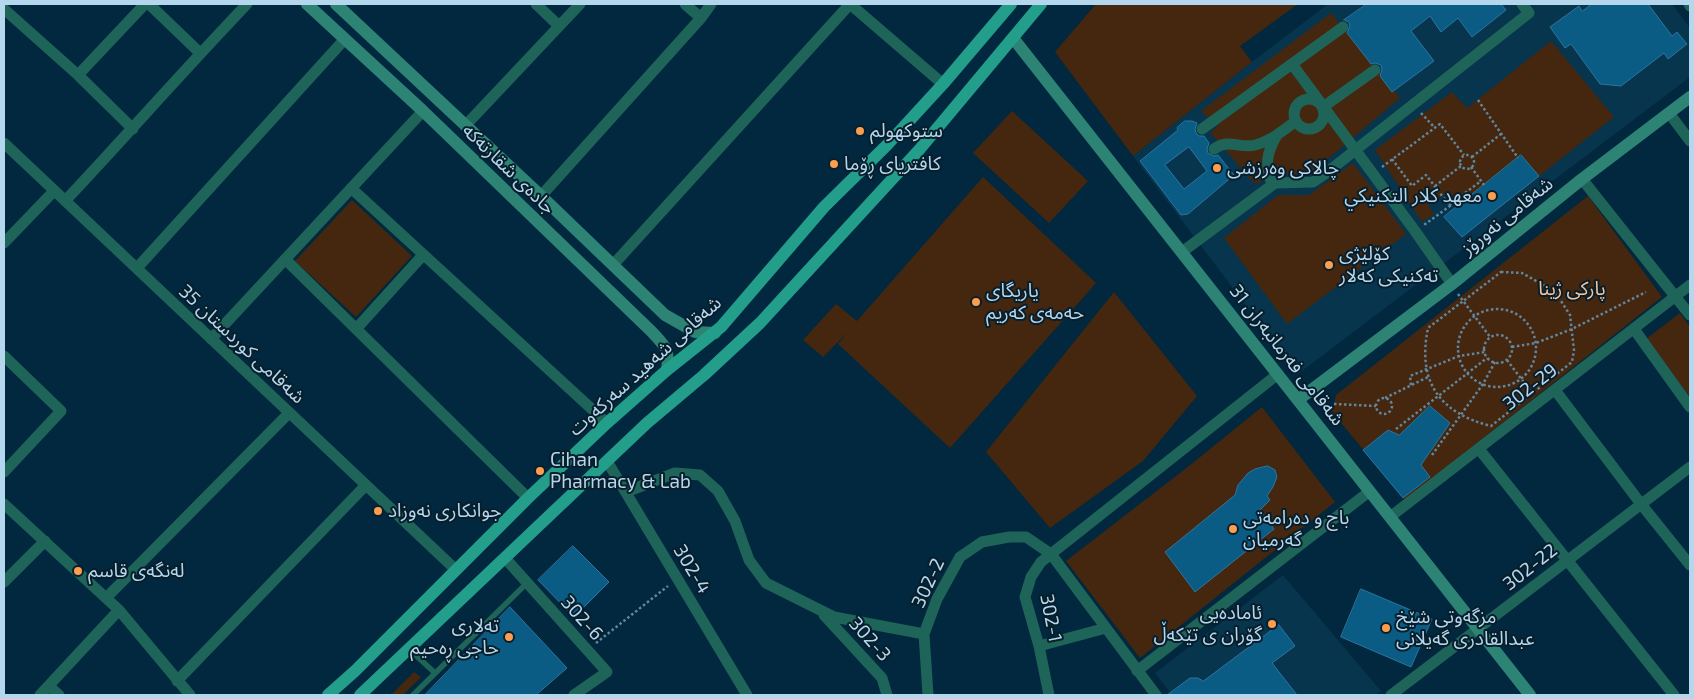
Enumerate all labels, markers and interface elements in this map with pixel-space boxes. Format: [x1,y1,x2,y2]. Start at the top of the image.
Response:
street label: جادەی شقارتەکە [458,119,560,219]
place label: ستوكهولم [870,120,943,142]
marker: ستوكهولم [854,125,866,137]
place label: کافتریای ڕۆما [844,153,941,175]
place label: چالاکی وەرزشی [1227,157,1339,179]
marker: کافتریای ڕۆما [828,158,840,170]
marker: چالاکی وەرزشی [1211,162,1223,174]
street label: شەقامی نەورۆز [1456,172,1558,260]
place label: معهد كلار التكنيكي [1344,185,1482,207]
marker: معهد كلار التكنيكي [1486,190,1498,202]
place label: کۆلێژی تەکنیکی کەلار [1339,243,1438,287]
marker: کۆلێژی تەکنیکی کەلار [1323,259,1335,271]
park label: پارکی ژینا [1538,278,1606,300]
street label: شەقامی کوردستان 35 [174,280,310,408]
place label: یاریگای ‌حەمەی کەریم [986,280,1084,324]
street label: شەقامی فەرمانبەران 31 [1225,280,1349,430]
street label: شەقامی شەهید سەرکەوت [564,291,726,441]
marker: یاریگای ‌حەمەی کەریم [970,296,982,308]
street label: 302-29 [1498,359,1562,415]
place label: Cihan Pharmacy & Lab [550,449,691,493]
marker: Cihan Pharmacy & Lab [534,465,546,477]
place label: جوانکاری نەوزاد [388,500,502,522]
marker: جوانکاری نەوزاد [372,505,384,517]
place label: باج و دەرامەتی گەرمیان [1243,507,1349,551]
marker: باج و دەرامەتی گەرمیان [1227,523,1239,535]
street label: 302-22 [1498,539,1562,595]
street label: 302-4 [669,540,715,598]
street label: 302-2 [907,555,949,611]
place label: لەنگەی قاسم [88,560,184,582]
marker: لەنگەی قاسم [72,565,84,577]
street label: 302-6 [556,591,608,645]
street label: 302-1 [1035,592,1067,644]
place label: ئامادەیی گۆران ی تێکەڵ [1153,602,1262,646]
place label: مزگەوتی شێخ عبدالقادری گەیلانی [1396,606,1535,650]
street label: 302-3 [844,612,896,666]
place label: تەلاری حاجی ڕەحیم [410,615,499,659]
marker: ئامادەیی گۆران ی تێکەڵ [1266,618,1278,630]
marker: مزگەوتی شێخ عبدالقادری گەیلانی [1380,622,1392,634]
marker: تەلاری حاجی ڕەحیم [503,631,515,643]

